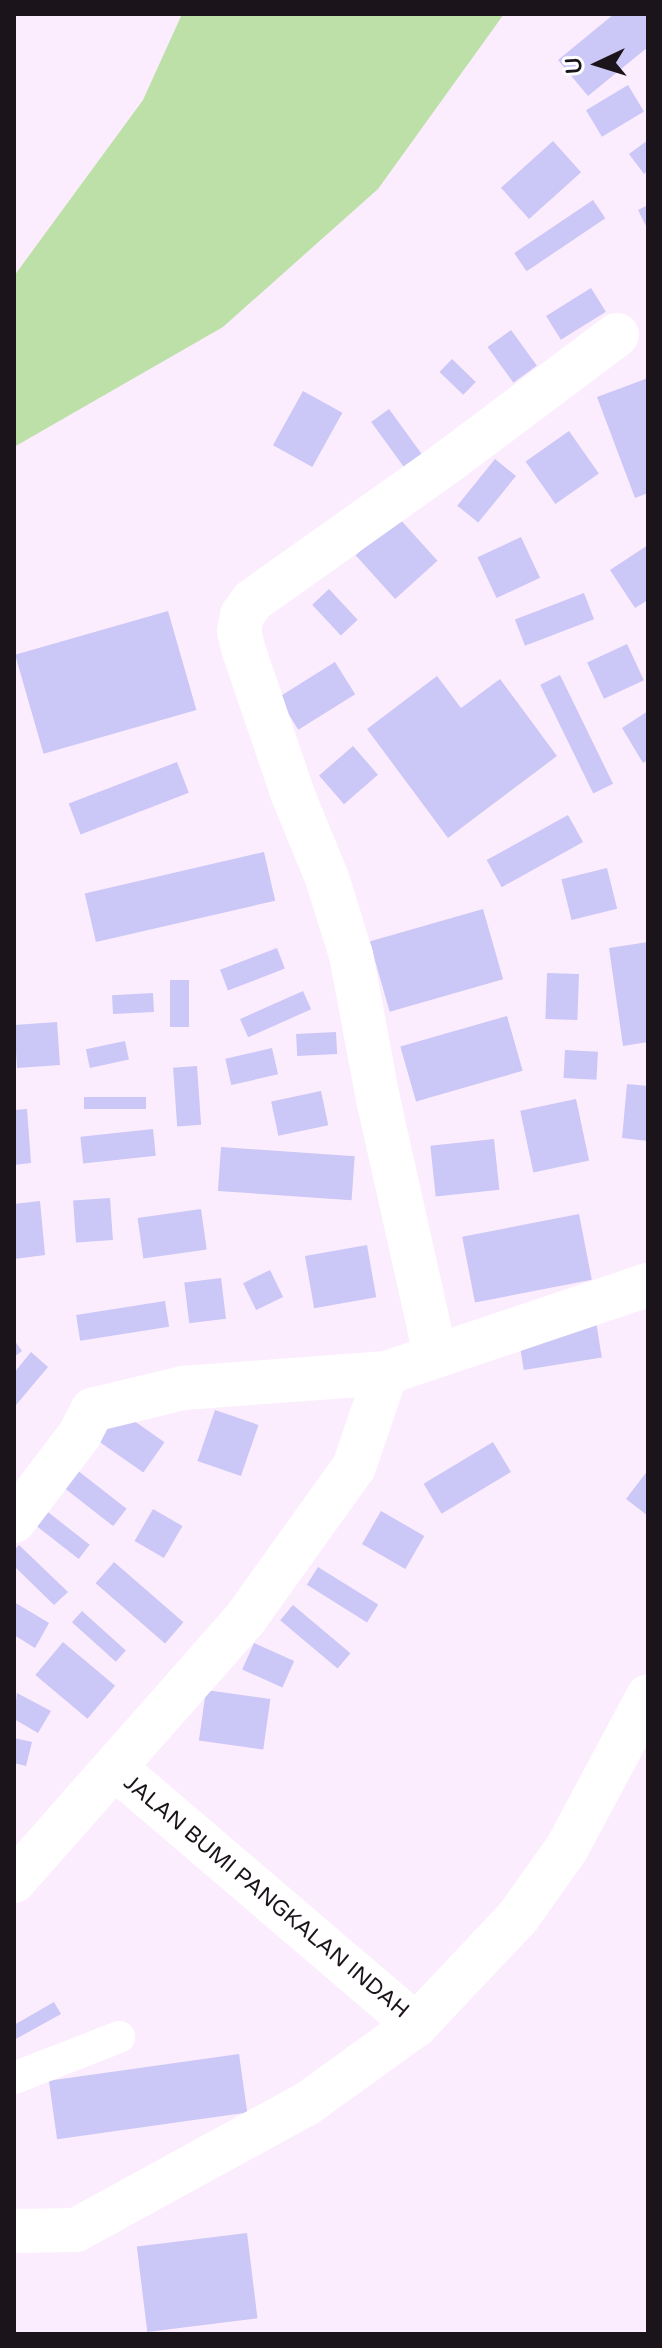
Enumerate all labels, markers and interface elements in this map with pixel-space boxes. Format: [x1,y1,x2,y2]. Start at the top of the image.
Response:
north arrow [558,24,638,104]
text: U [561,56,588,75]
street label: JALAN BUMI PANGKALAN INDAH [118,1770,414,2024]

